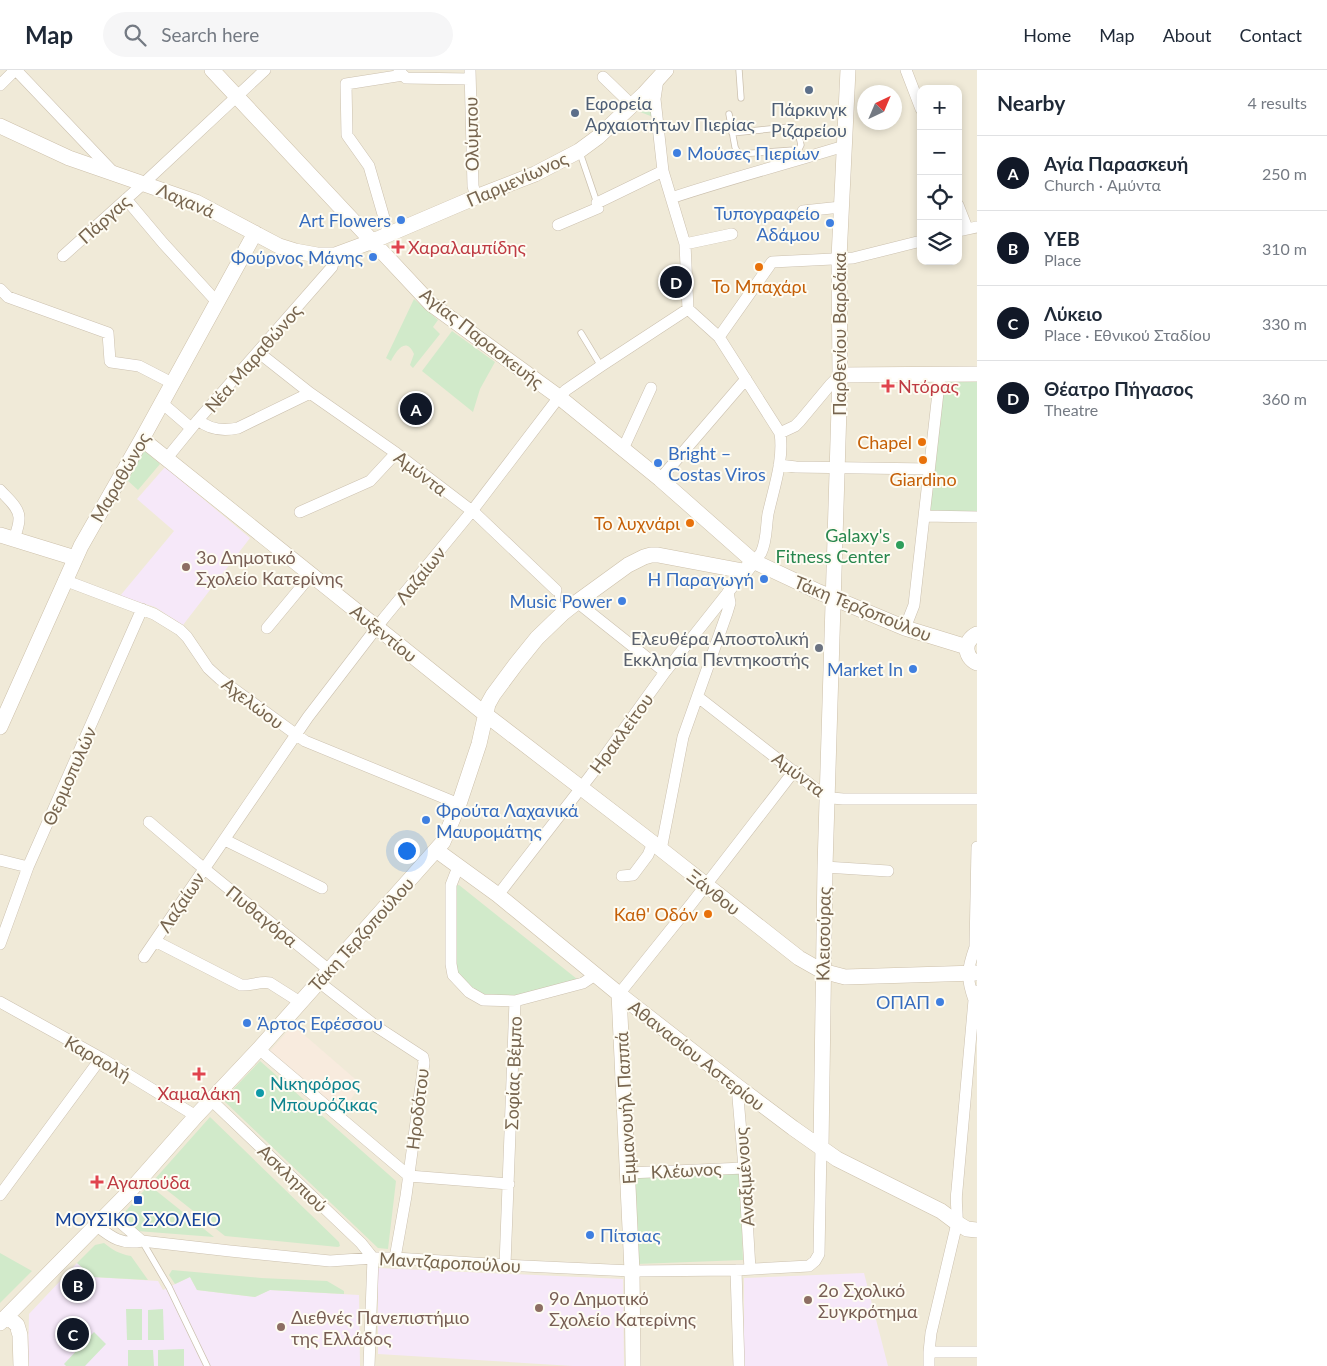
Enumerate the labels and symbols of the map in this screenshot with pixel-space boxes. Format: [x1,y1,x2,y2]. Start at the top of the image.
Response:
marker: Πάρκινγκ Ριζαρείου [803,84,815,96]
north arrow [857,85,902,130]
place label: Εφορεία Αρχαιοτήτων Πιερίας [585,92,756,135]
street label: Ολύμπου [459,96,483,172]
place label: Πάρκινγκ Ριζαρείου [771,98,848,141]
marker: Εφορεία Αρχαιοτήτων Πιερίας [569,107,581,119]
place label: Μούσες Πιερίων [687,142,820,164]
street label: Παρμενίωνος [463,147,572,211]
marker: Μούσες Πιερίων [671,147,683,159]
street label: Λαχανά [154,178,219,222]
street label: Πάργας [73,190,135,248]
place label: Τυπογραφείο Αδάμου [714,202,820,245]
place label: Art Flowers [299,209,391,231]
marker: Art Flowers [395,214,407,226]
marker: Τυπογραφείο Αδάμου [824,217,836,229]
place label: Χαραλαμπίδης [408,236,527,258]
marker: Χαραλαμπίδης [392,241,404,253]
place label: Φούρνος Μάνης [231,246,364,268]
marker: Φούρνος Μάνης [367,251,379,263]
street label: Παρθενίου Βαρδάκα [828,252,850,416]
marker: Το Μπαχάρι [753,261,765,273]
pin: D [660,263,692,301]
place label: Το Μπαχάρι [711,275,807,297]
street label: Αγίας Παρασκευής [416,283,549,394]
street label: Νέα Μαραθώνος [200,299,307,417]
place label: Ντόρας [898,375,960,397]
marker: Ντόρας [882,380,894,392]
pin: A [400,390,432,428]
street label: Μαραθώνος [86,428,155,526]
place label: Chapel [857,431,912,453]
marker: Chapel [916,436,928,448]
place label: Bright – Costas Viros [668,442,766,485]
street label: Αμύντα [390,446,452,500]
marker: Giardino [917,454,929,466]
marker: Bright – Costas Viros [652,457,664,469]
place label: Giardino [889,468,957,490]
place label: Το λυχνάρι [594,512,680,534]
marker: Το λυχνάρι [684,517,696,529]
place label: Galaxy's Fitness Center [776,524,890,567]
marker: Galaxy's Fitness Center [894,539,906,551]
street label: Λαζαίων [390,542,450,608]
place label: 3ο Δημοτικό Σχολείο Κατερίνης [196,546,344,589]
marker: 3ο Δημοτικό Σχολείο Κατερίνης [180,561,192,573]
place label: Η Παραγωγή [647,568,754,590]
street label: Τάκη Τερζοπούλου [791,570,935,646]
marker: Η Παραγωγή [758,573,770,585]
place label: Music Power [510,590,612,612]
marker: Music Power [616,595,628,607]
street label: Αυξεντίου [346,599,422,667]
place label: Ελευθέρα Αποστολική Εκκλησία Πεντηκοστής [623,627,810,670]
marker: Ελευθέρα Αποστολική Εκκλησία Πεντηκοστής [813,642,825,654]
place label: Market In [827,658,903,680]
marker: Market In [907,663,919,675]
street label: Αχελώου [218,673,288,733]
street label: Ηρακλείτου [585,689,657,777]
street label: Θερμοπυλών [37,723,101,829]
street label: Αμύντα [768,747,830,801]
place label: Φρούτα Λαχανικά Μαυρομάτης [436,799,579,842]
marker: Φρούτα Λαχανικά Μαυρομάτης [420,814,432,826]
your location [394,838,420,864]
street label: Ξάνθου [683,864,745,920]
street label: Λαζαίων [153,868,209,936]
street label: Τάκη Τερζοπούλου [304,872,418,996]
street label: Πυθαγόρα [222,881,302,952]
street label: Κλεισούρας [811,886,835,981]
place label: Καθ' Οδόν [614,903,698,925]
marker: Καθ' Οδόν [702,908,714,920]
place label: ΟΠΑΠ [876,991,930,1013]
street label: Αθανασίου Αστερίου [625,995,769,1115]
marker: ΟΠΑΠ [934,996,946,1008]
place label: Άρτος Εφέσσου [257,1012,383,1034]
street label: Σοφίας Βέμπο [500,1016,526,1130]
marker: Άρτος Εφέσσου [241,1017,253,1029]
street label: Καραολή [61,1030,135,1086]
street label: Εμμανουήλ Παππά [610,1031,640,1185]
street label: Ηροδότου [401,1067,433,1151]
marker: Χαμαλάκη [193,1068,205,1080]
place label: Νικηφόρος Μπουρόζικας [270,1072,378,1115]
place label: Χαμαλάκη [158,1082,240,1104]
marker: Νικηφόρος Μπουρόζικας [254,1087,266,1099]
street label: Αναξιμένους [730,1126,758,1227]
street label: Ασκληπιού [254,1140,332,1216]
street label: Κλέωνος [650,1157,723,1183]
place label: Αγαπούδα [107,1171,190,1193]
marker: Αγαπούδα [91,1176,103,1188]
marker: ΜΟΥΣΙΚΟ ΣΧΟΛΕΙΟ [132,1194,144,1206]
place label: ΜΟΥΣΙΚΟ ΣΧΟΛΕΙΟ [55,1208,221,1230]
place label: Πίτσιας [600,1224,661,1246]
marker: Πίτσιας [584,1229,596,1241]
street label: Μαντζαροπούλου [379,1247,521,1277]
pin: B [62,1266,94,1304]
place label: 2ο Σχολικό Συγκρότημα [818,1279,918,1322]
place label: 9ο Δημοτικό Σχολείο Κατερίνης [549,1287,697,1330]
marker: 2ο Σχολικό Συγκρότημα [802,1294,814,1306]
marker: 9ο Δημοτικό Σχολείο Κατερίνης [533,1302,545,1314]
place label: Διεθνές Πανεπιστήμιο της Ελλάδος [291,1306,469,1349]
pin: C [57,1315,89,1353]
marker: Διεθνές Πανεπιστήμιο της Ελλάδος [275,1321,287,1333]

